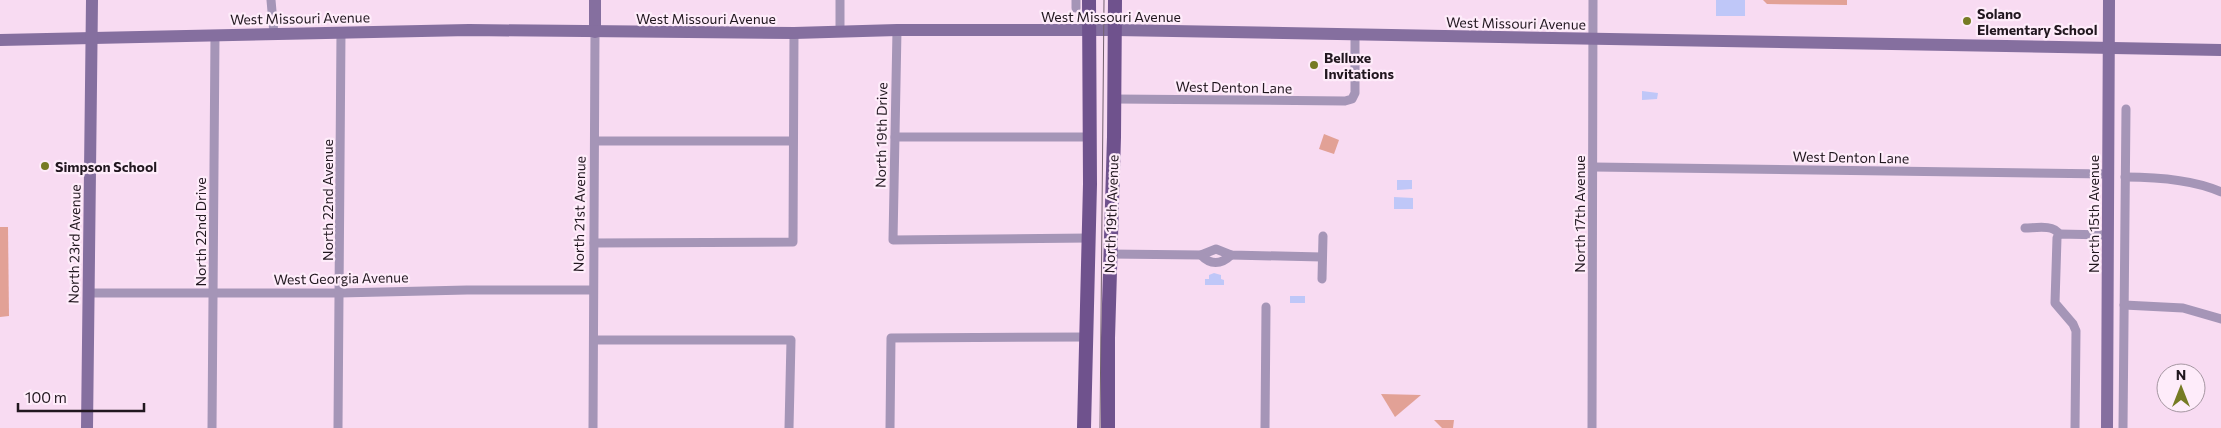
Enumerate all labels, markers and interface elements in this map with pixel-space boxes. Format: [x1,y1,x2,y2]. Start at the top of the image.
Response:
place label: Solano Elementary School [1977,5,2097,38]
street label: West Missouri Avenue [230,8,370,28]
street label: West Missouri Avenue [1041,8,1181,25]
street label: West Missouri Avenue [636,10,776,27]
street label: West Missouri Avenue [1446,13,1586,33]
marker: Solano Elementary School [1961,15,1973,27]
place label: Belluxe Invitations [1324,49,1394,82]
marker: Belluxe Invitations [1308,59,1320,71]
street label: West Denton Lane [1176,77,1292,97]
street label: North 19th Drive [872,82,890,188]
street label: North 22nd Avenue [319,139,336,261]
street label: West Denton Lane [1793,147,1909,167]
street label: North 19th Avenue [1100,154,1122,274]
street label: North 17th Avenue [1571,155,1588,273]
street label: North 15th Avenue [2085,155,2102,273]
street label: North 21st Avenue [569,156,589,272]
place label: Simpson School [55,158,157,175]
marker: Simpson School [39,160,51,172]
street label: North 22nd Drive [192,177,209,287]
street label: North 23rd Avenue [64,184,84,304]
street label: West Georgia Avenue [273,268,409,288]
north arrow [2156,363,2206,413]
text: N [2176,366,2186,383]
scale bar [18,380,144,412]
text: 100 m [25,388,67,406]

